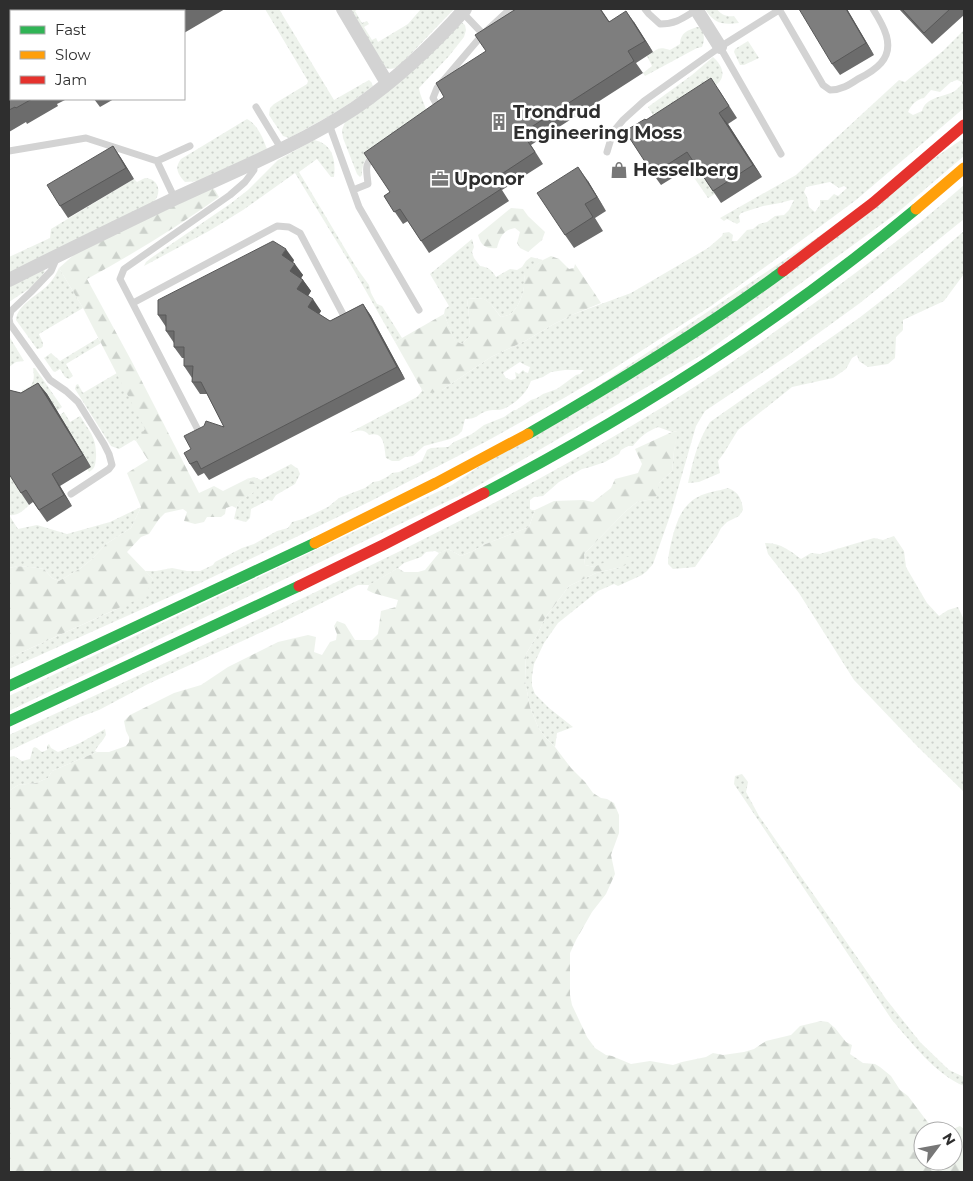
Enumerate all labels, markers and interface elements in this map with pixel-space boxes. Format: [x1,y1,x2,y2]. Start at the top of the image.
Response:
legend [10,10,185,100]
text: Fast [55,20,86,39]
text: Slow [55,45,91,64]
text: Jam [54,70,87,89]
place label: Trondrud Engineering Moss [513,101,683,144]
building icon: Trondrud Engineering Moss [489,112,509,132]
place label: Hesselberg [633,159,739,181]
shop icon: Hesselberg [609,160,629,180]
place label: Uponor [454,168,525,190]
office icon: Uponor [430,169,450,189]
north arrow [913,1121,963,1171]
text: N [938,1130,960,1149]

